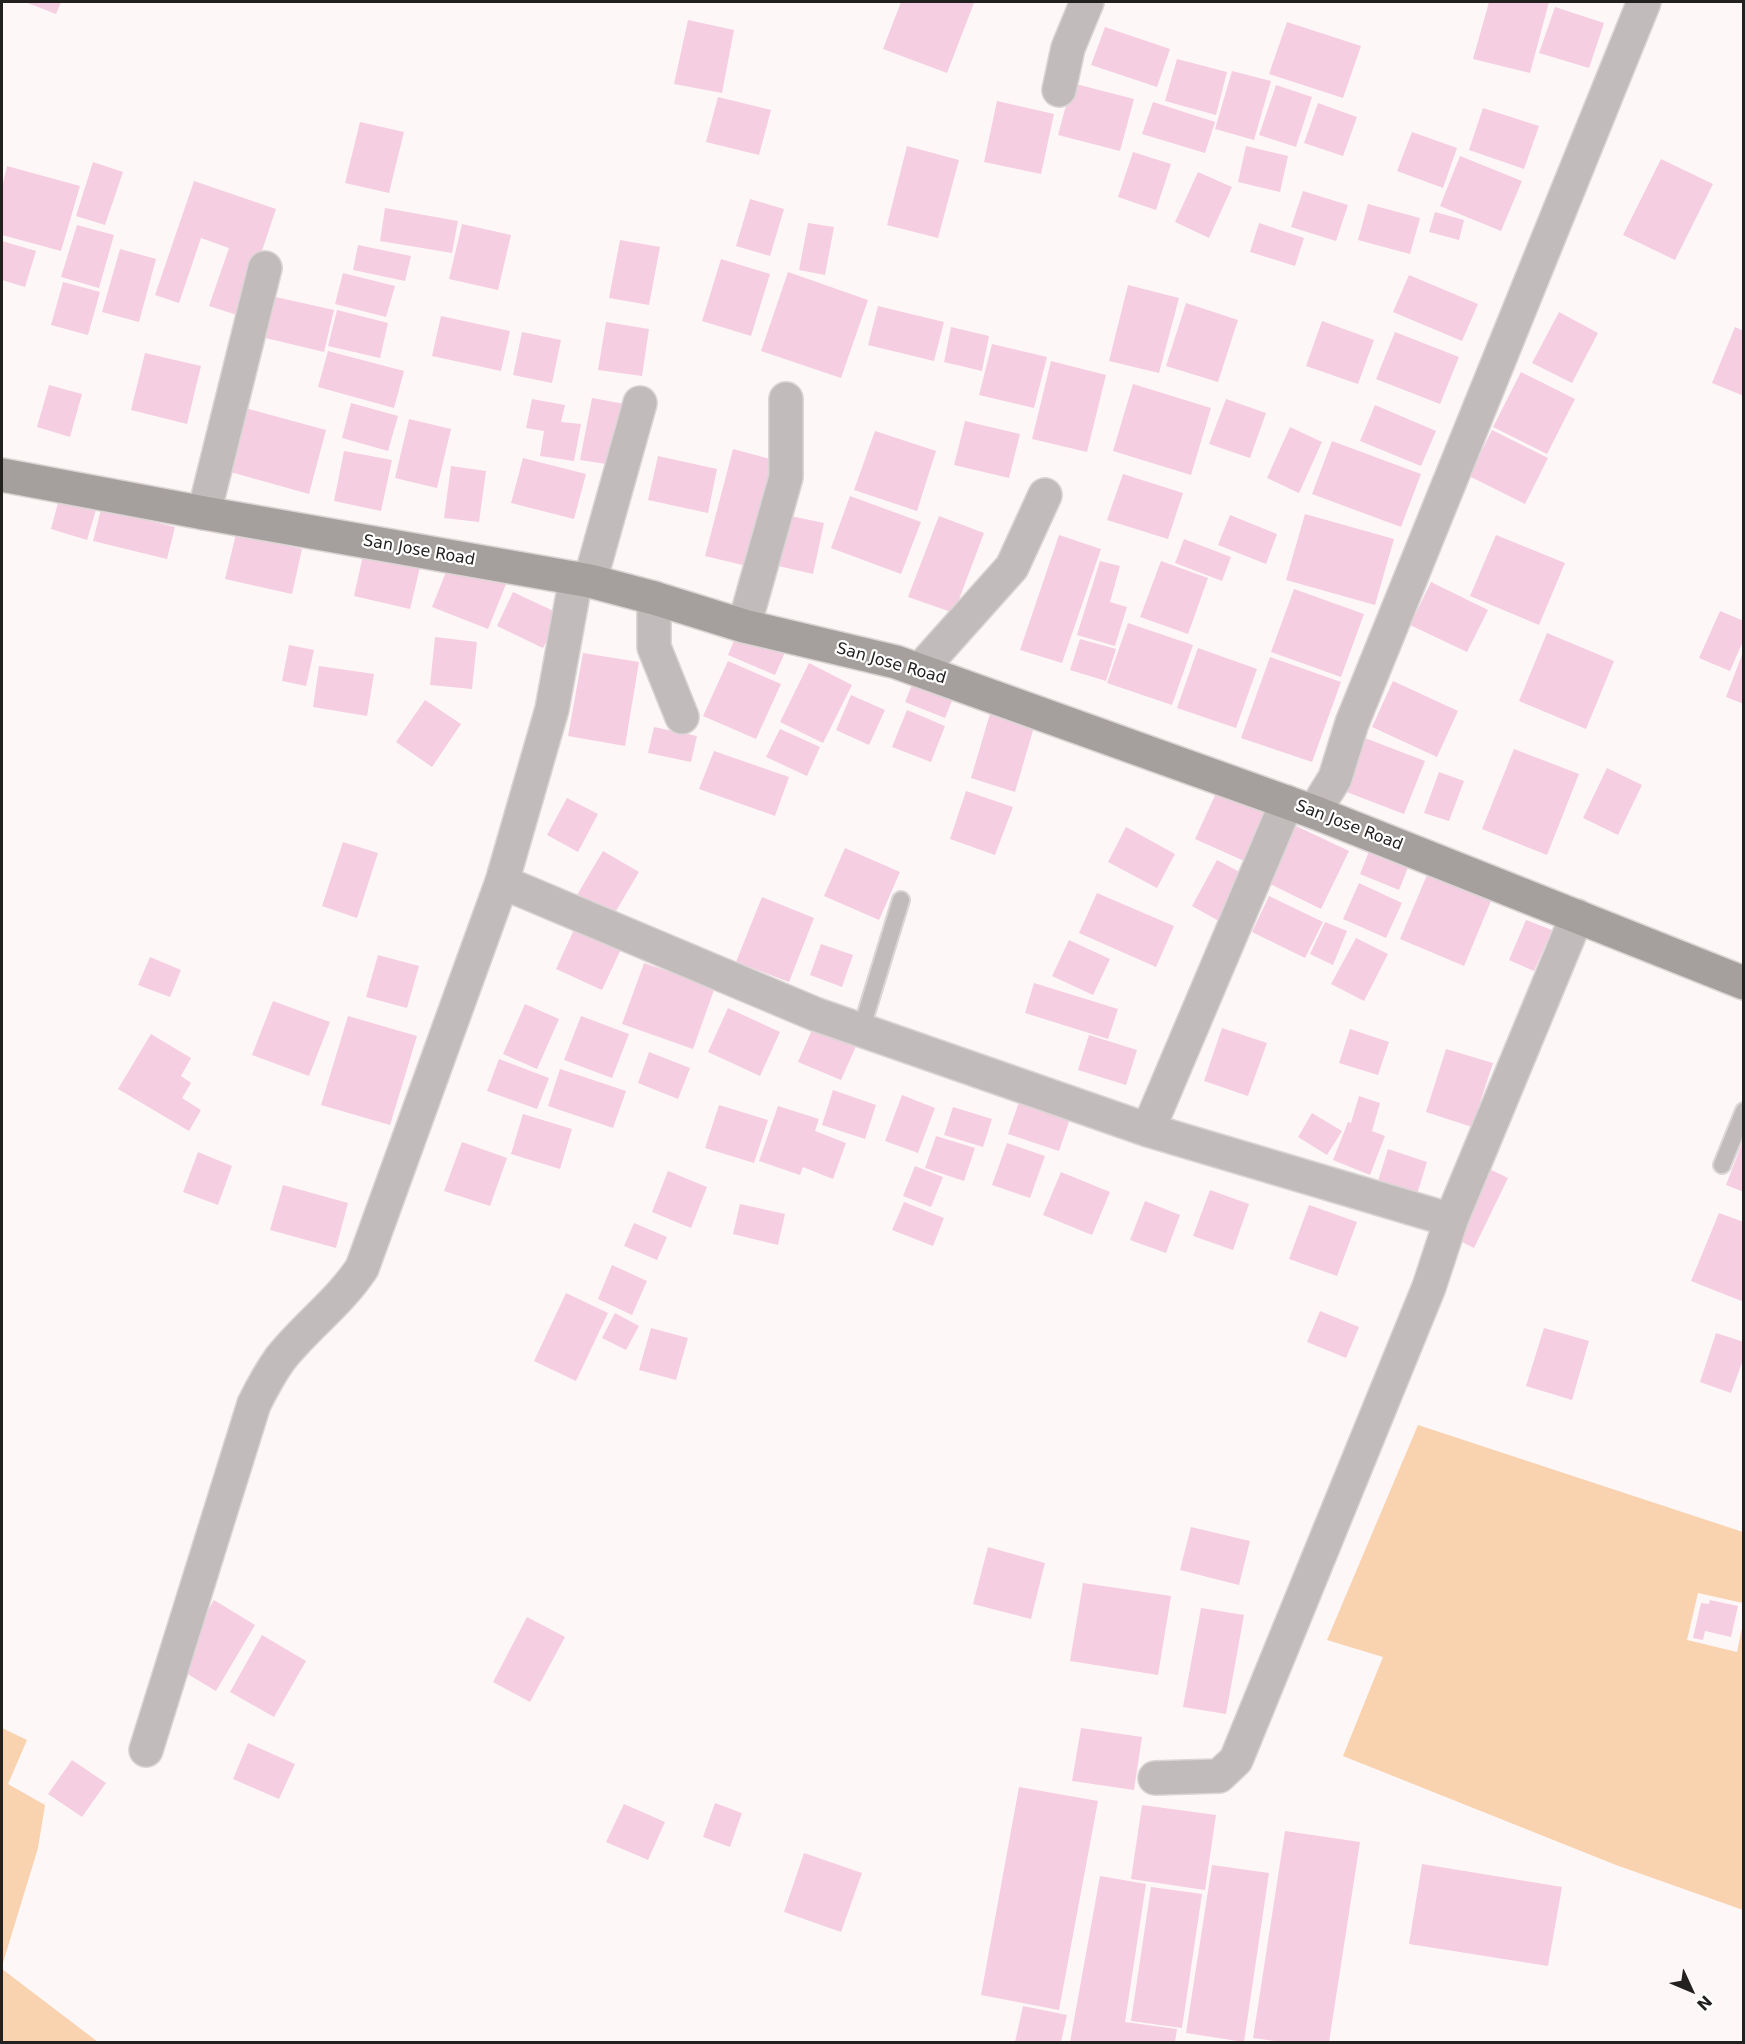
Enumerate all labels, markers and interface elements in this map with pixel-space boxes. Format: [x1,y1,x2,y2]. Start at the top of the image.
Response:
street label: San Jose Road [362,532,476,570]
street label: San Jose Road [834,639,948,689]
street label: San Jose Road [1293,797,1405,855]
north arrow [1661,1960,1721,2020]
text: N [1693,1991,1716,2014]

